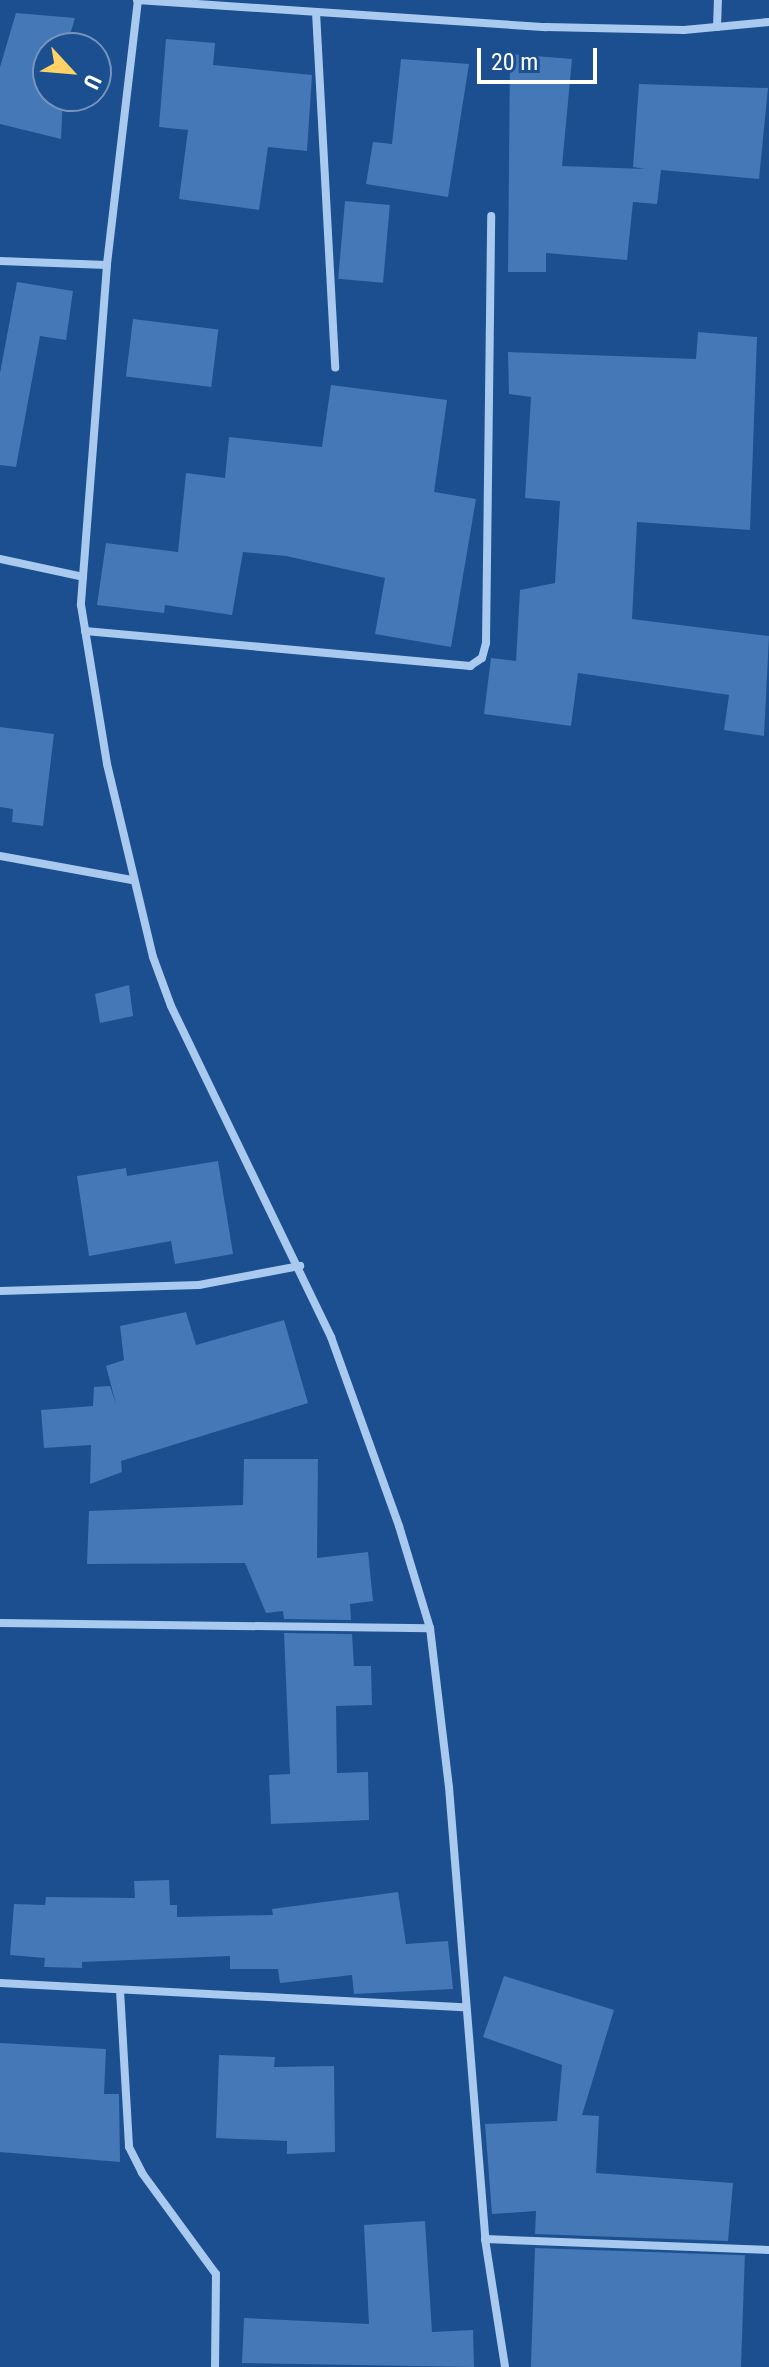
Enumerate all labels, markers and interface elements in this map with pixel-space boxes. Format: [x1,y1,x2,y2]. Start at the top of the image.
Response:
north arrow [32,32,112,112]
scale bar [481,32,601,82]
text: 20 m [491,48,538,76]
text: U [78,71,106,93]

